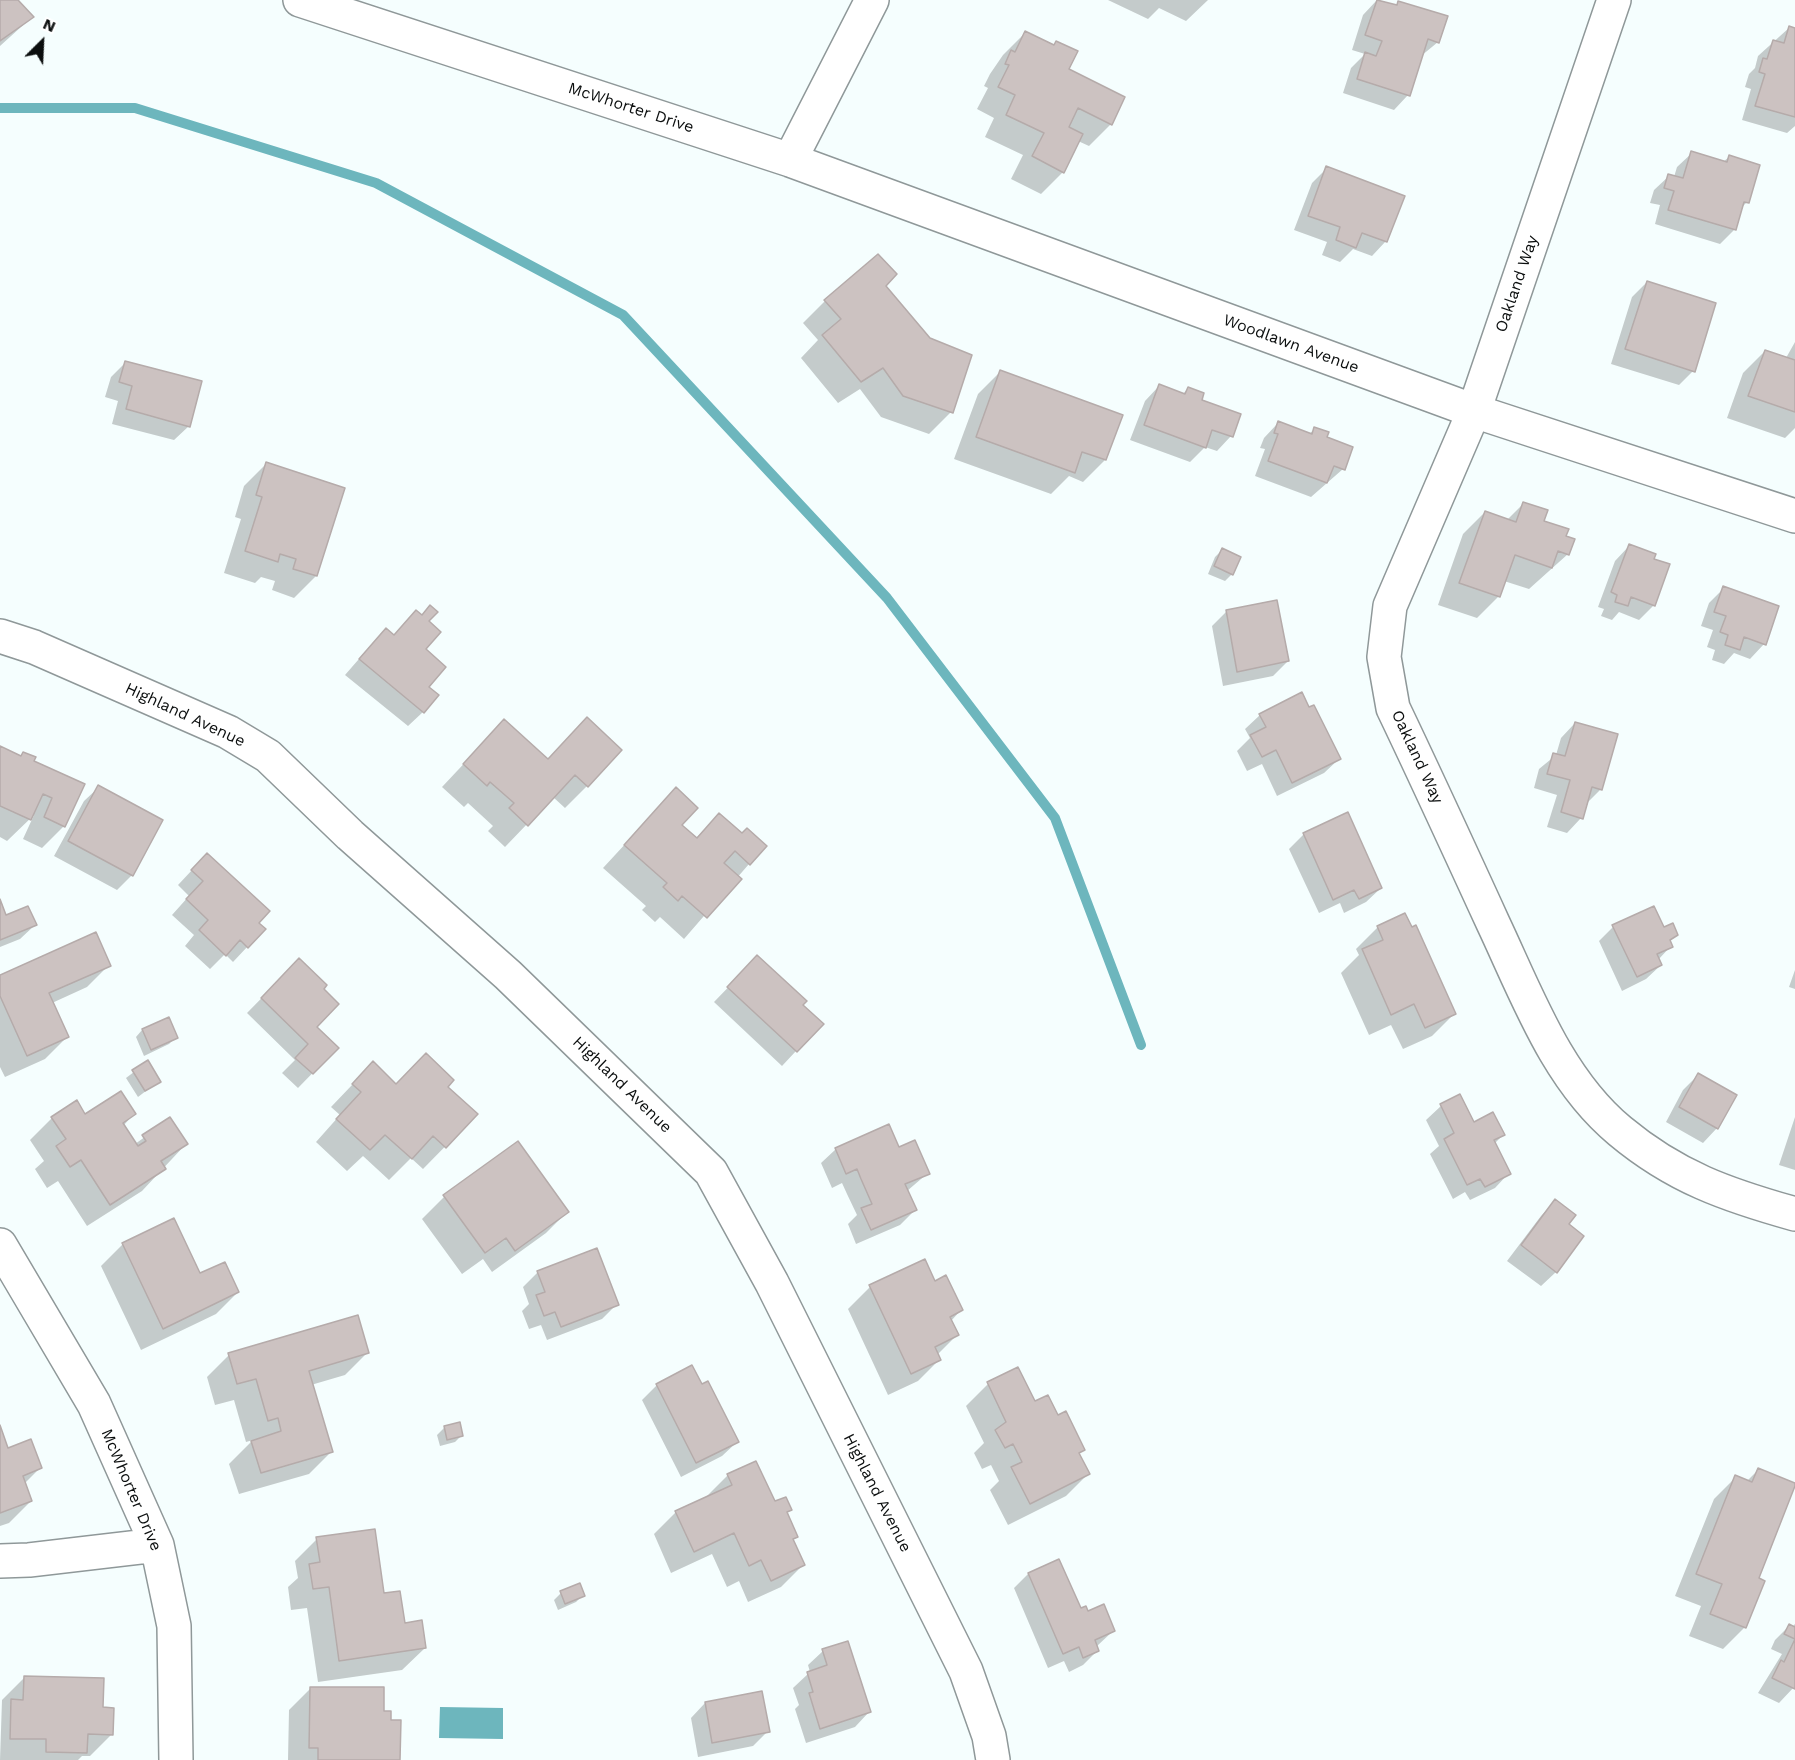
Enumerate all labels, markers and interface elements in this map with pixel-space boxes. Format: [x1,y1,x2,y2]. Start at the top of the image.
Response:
north arrow [12,12,72,72]
text: N [40,14,59,36]
street label: McWhorter Drive [566,79,696,137]
street label: Oakland Way [1491,233,1543,335]
street label: Woodlawn Avenue [1220,310,1362,378]
street label: Highland Avenue [122,679,248,751]
street label: Oakland Way [1387,707,1447,807]
street label: Highland Avenue [568,1033,676,1137]
street label: McWhorter Drive [97,1426,165,1554]
street label: Highland Avenue [839,1431,915,1555]

